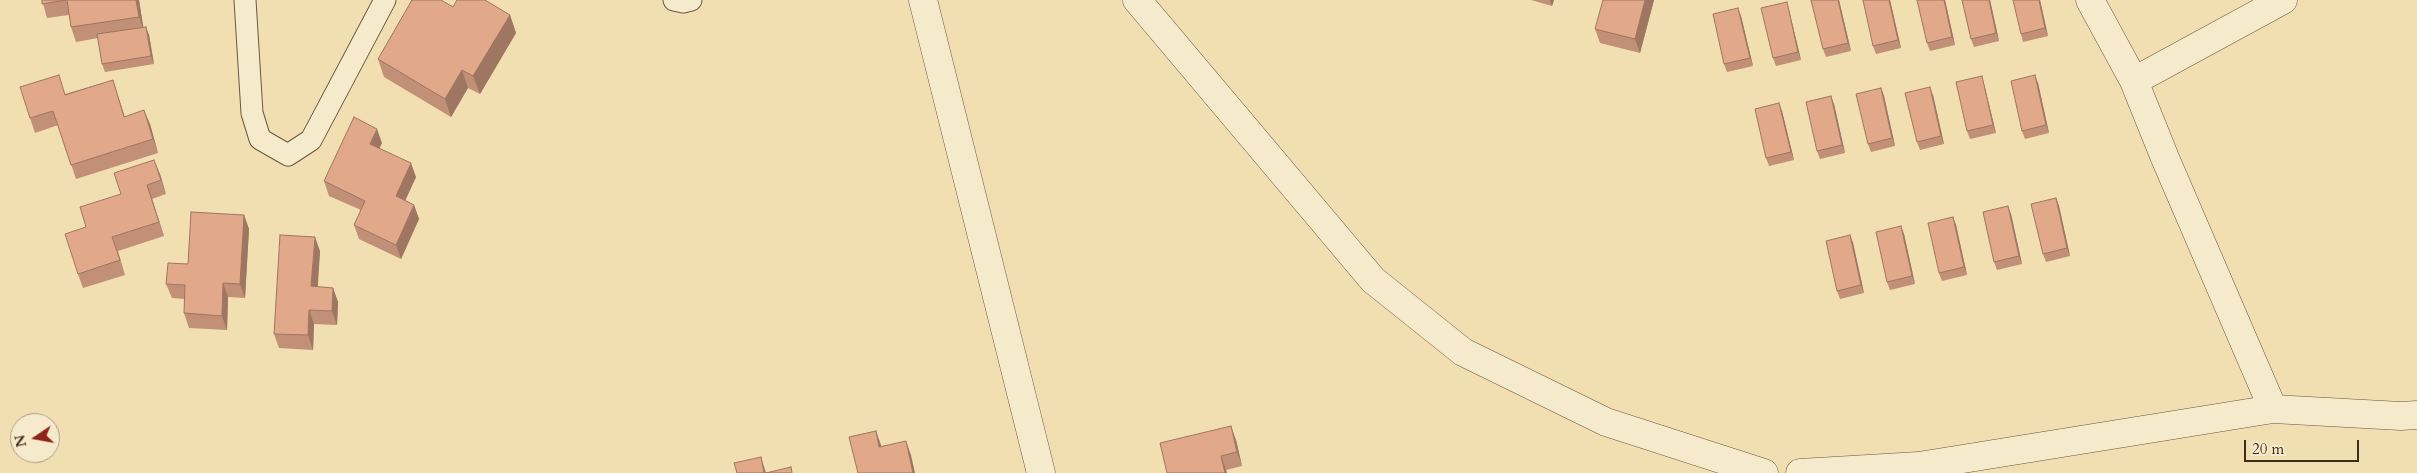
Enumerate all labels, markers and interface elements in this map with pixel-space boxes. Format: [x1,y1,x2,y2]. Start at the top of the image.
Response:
north arrow [10,413,60,463]
scale bar [2247,430,2362,462]
text: N [10,433,31,449]
text: 20 m [2252,439,2284,459]

